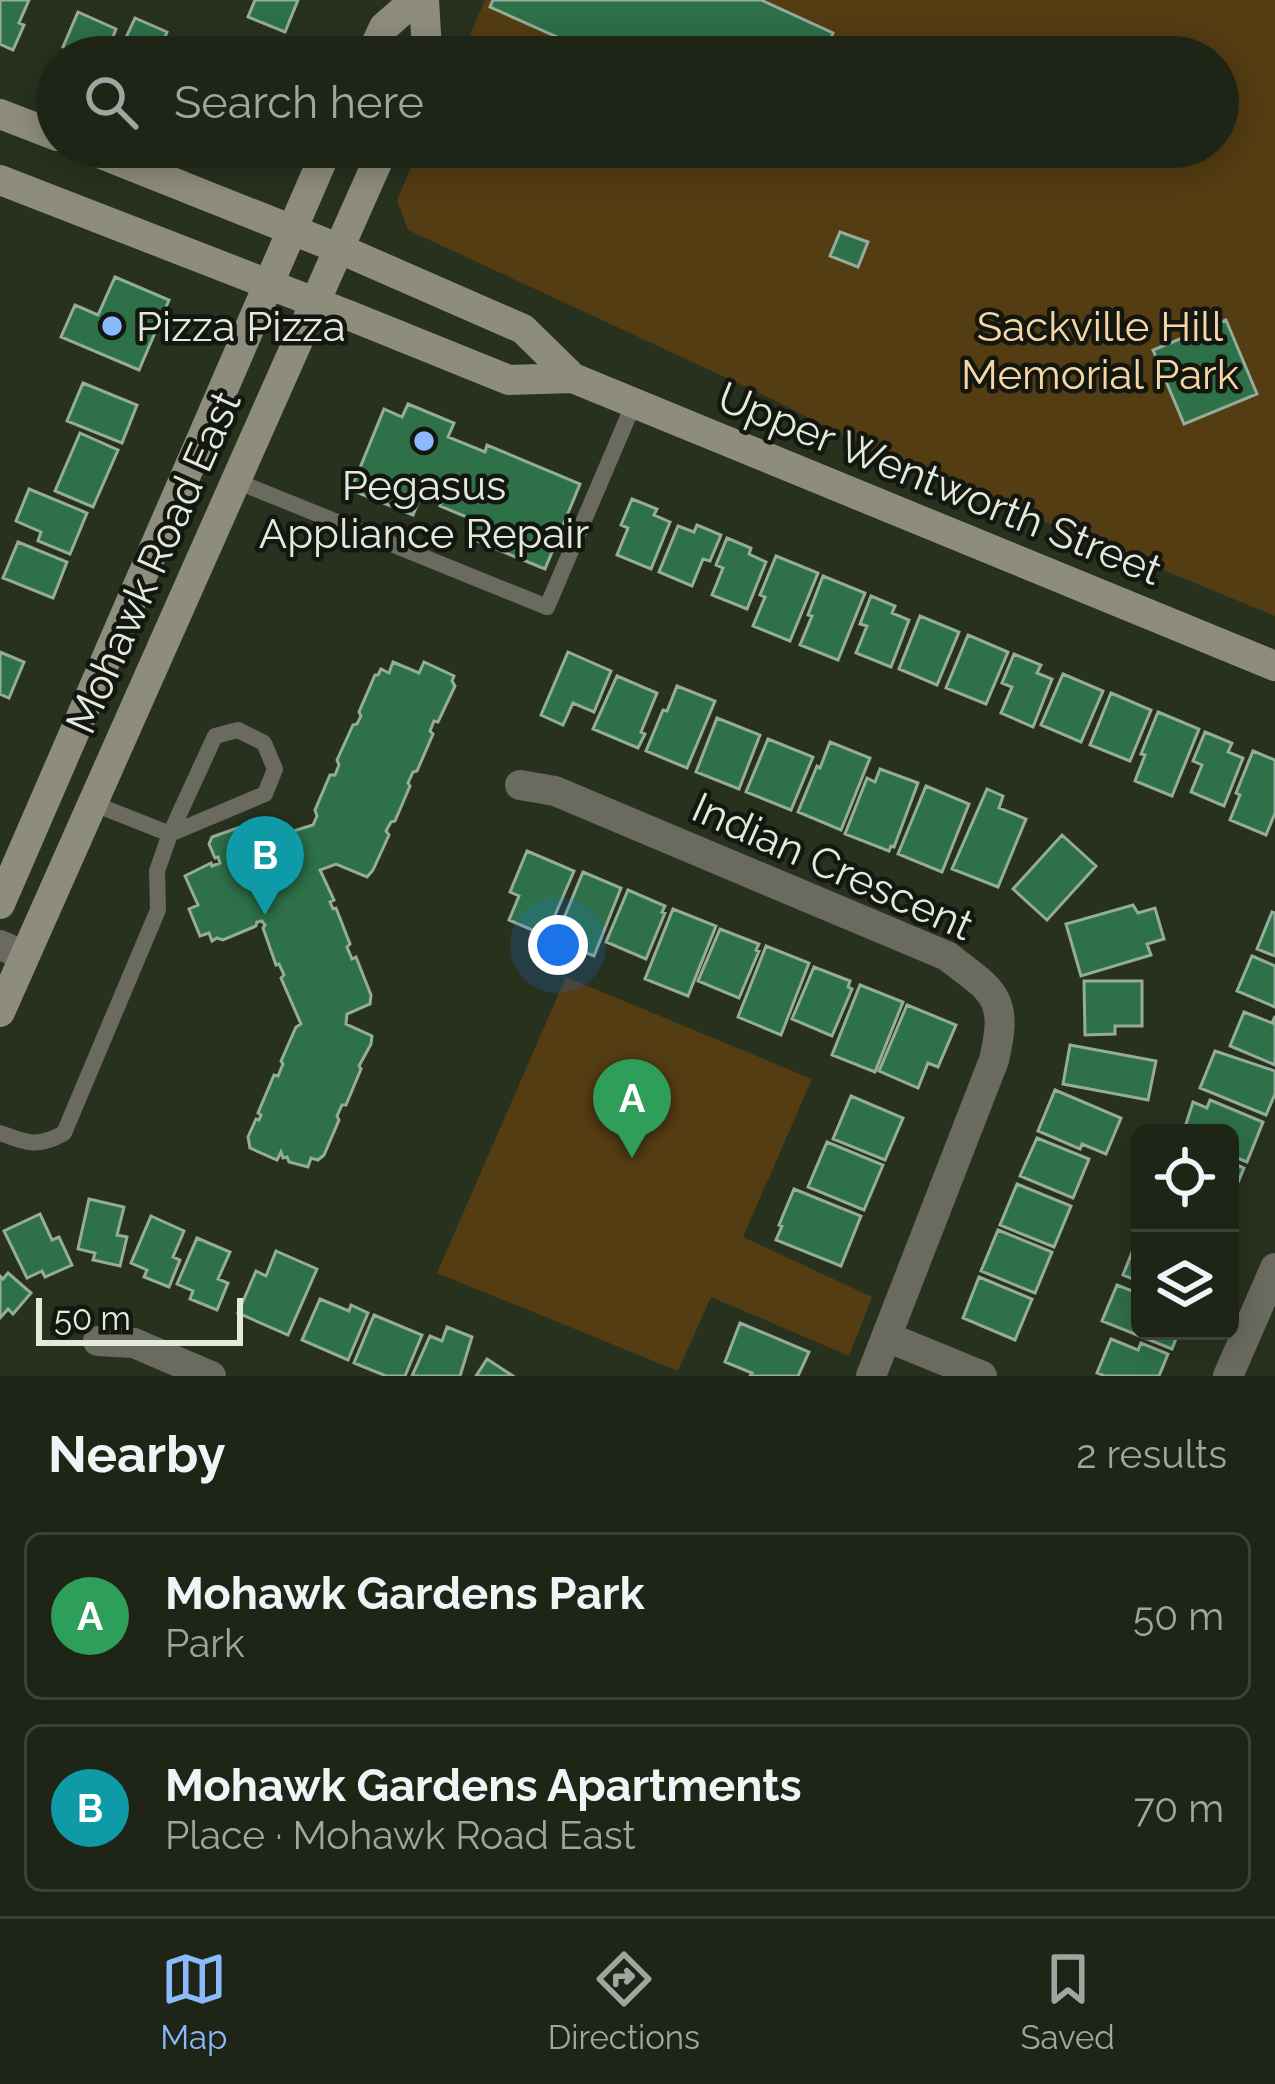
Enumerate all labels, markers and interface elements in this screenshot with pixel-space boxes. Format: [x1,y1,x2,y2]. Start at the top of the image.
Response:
search box [36,36,1239,168]
icon: search [78,69,144,135]
text: Search here [174,76,424,129]
place label: Pizza Pizza [136,302,346,351]
park label: Sackville Hill Memorial Park [961,302,1239,399]
marker: Pizza Pizza [99,313,125,339]
street label: Upper Wentworth Street [711,372,1169,595]
street label: Mohawk Road East [56,383,251,741]
marker: Pegasus Appliance Repair [411,428,437,454]
place label: Pegasus Appliance Repair [259,461,589,558]
street label: Indian Crescent [685,783,981,950]
pin: B [226,816,304,915]
your location [528,915,588,975]
pin: A [593,1059,671,1158]
map controls [1131,1124,1239,1340]
button: locate [1131,1124,1239,1232]
button: layers [1131,1232,1239,1340]
scale bar [36,1292,243,1345]
text: 50 m [54,1299,131,1338]
text: Nearby [48,1424,225,1484]
text: 2 results [1076,1431,1227,1477]
text: Mohawk Gardens Park [165,1567,645,1620]
text: A [77,1593,103,1639]
text: 50 m [1133,1593,1224,1639]
text: Park [165,1620,245,1666]
text: Mohawk Gardens Apartments [165,1759,802,1812]
text: B [77,1785,103,1831]
text: 70 m [1134,1785,1224,1831]
text: Place · Mohawk Road East [165,1812,636,1858]
tab: Map [160,1946,227,2057]
tab: Directions [548,1946,700,2057]
tab: Saved [1020,1946,1115,2057]

